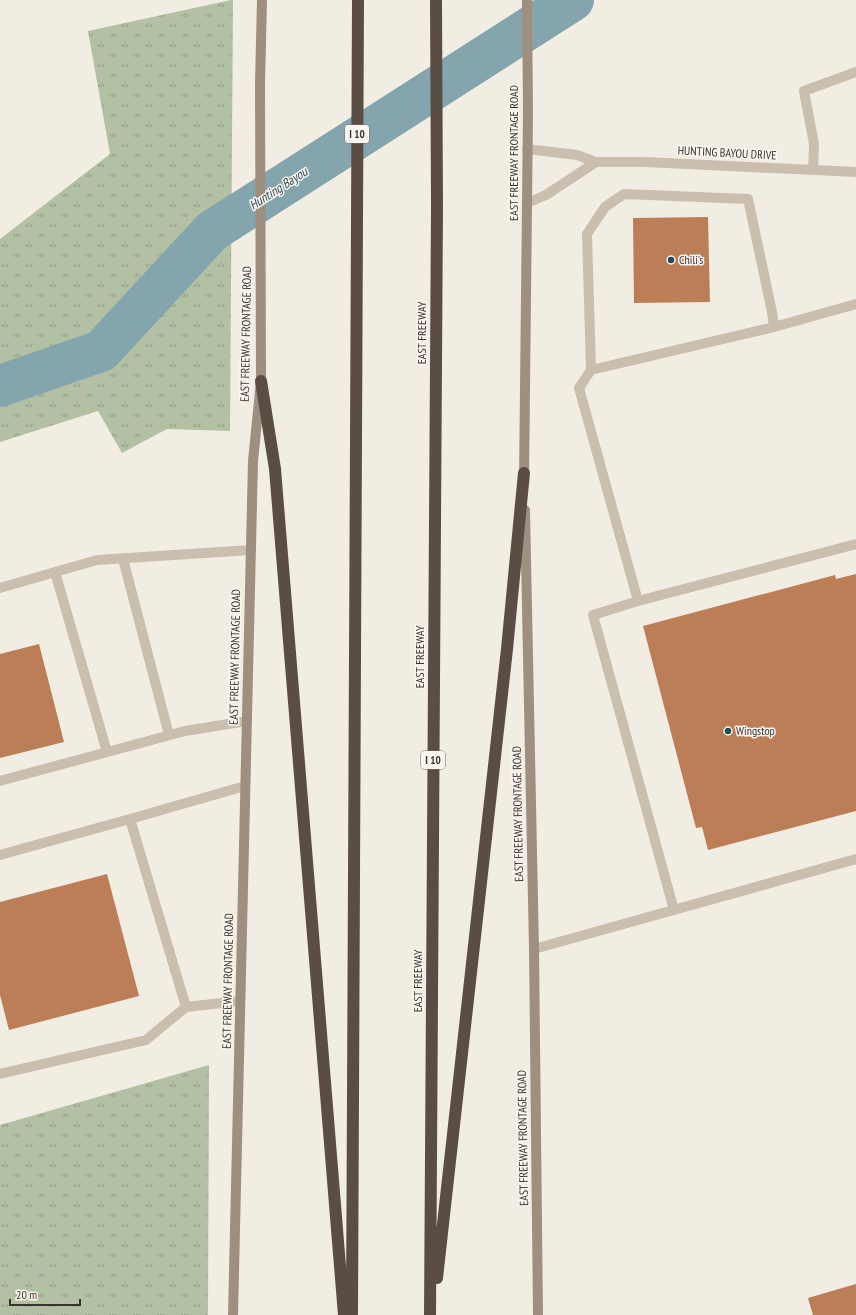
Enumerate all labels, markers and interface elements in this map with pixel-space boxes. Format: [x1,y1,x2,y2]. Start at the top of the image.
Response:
street label: EAST FREEWAY FRONTAGE ROAD [506,85,521,221]
road number: I 10 [345,125,369,143]
street label: HUNTING BAYOU DRIVE [677,142,777,163]
water label: Hunting Bayou [246,163,312,214]
place label: Chili's [679,252,703,267]
marker: Chili's [666,255,676,265]
street label: EAST FREEWAY FRONTAGE ROAD [237,266,254,402]
street label: EAST FREEWAY [414,301,429,364]
street label: EAST FREEWAY FRONTAGE ROAD [226,589,243,725]
street label: EAST FREEWAY [412,625,427,688]
place label: Wingstop [736,723,775,738]
marker: Wingstop [723,726,733,736]
street label: EAST FREEWAY FRONTAGE ROAD [509,746,526,882]
road number: I 10 [421,751,445,769]
street label: EAST FREEWAY FRONTAGE ROAD [219,913,236,1049]
street label: EAST FREEWAY [410,949,425,1012]
street label: EAST FREEWAY FRONTAGE ROAD [514,1070,531,1206]
scale bar [10,1281,80,1307]
text: 20 m [16,1287,37,1302]

